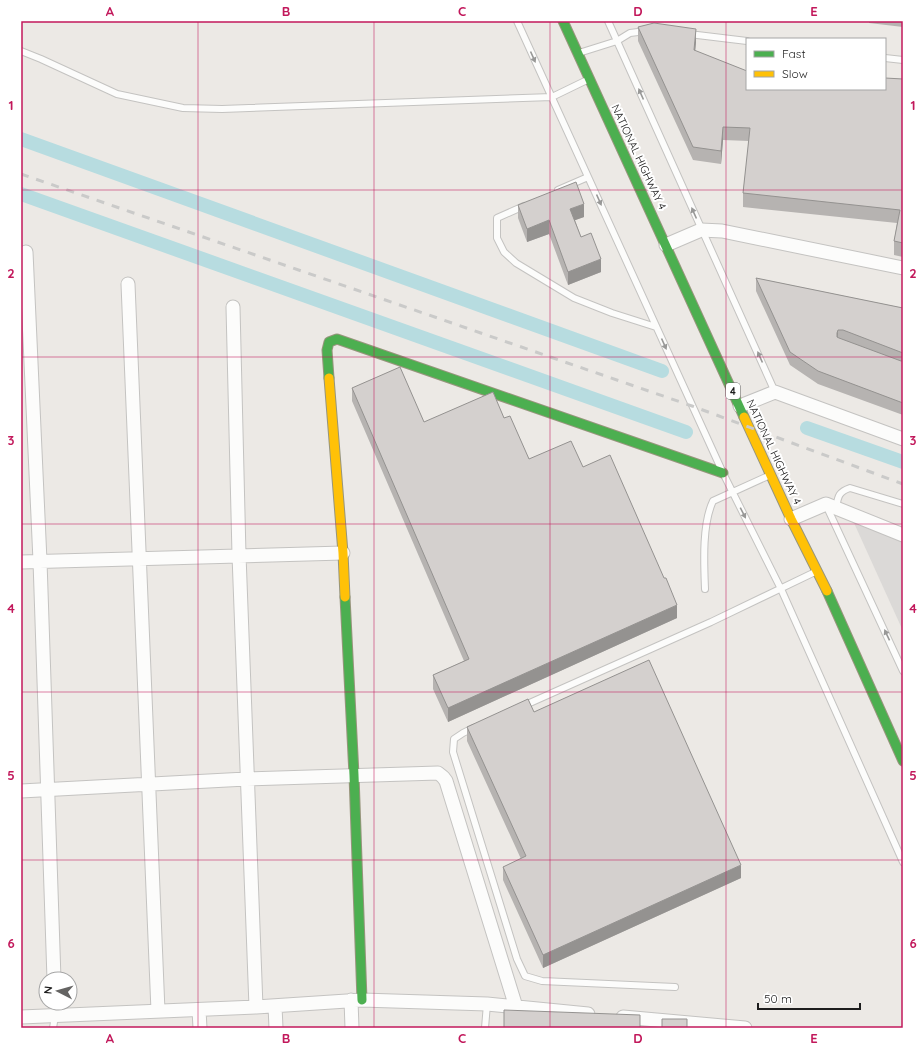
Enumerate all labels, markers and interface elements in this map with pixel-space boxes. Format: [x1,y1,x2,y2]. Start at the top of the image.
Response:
text: A [106,3,115,19]
text: B [282,3,290,19]
text: C [458,3,466,19]
text: D [633,3,643,19]
text: E [810,3,818,19]
legend [746,38,886,90]
text: Fast [782,46,806,61]
one-way arrow [531,51,537,63]
text: Slow [782,66,808,81]
one-way arrow [638,89,644,100]
text: 1 [8,97,14,113]
text: 1 [910,97,916,113]
street label: NATIONAL HIGHWAY 4 [608,102,670,212]
one-way arrow [596,195,602,207]
one-way arrow [691,208,697,219]
text: 2 [7,265,15,281]
text: 2 [909,265,917,281]
one-way arrow [661,339,667,350]
one-way arrow [757,351,763,362]
road number: 4 [726,383,740,399]
street label: NATIONAL HIGHWAY 4 [743,397,805,507]
text: 3 [8,432,15,448]
text: 3 [910,432,917,448]
one-way arrow [740,507,746,518]
text: 4 [7,600,15,616]
text: 4 [909,600,917,616]
one-way arrow [884,630,890,641]
text: 5 [7,767,15,783]
text: 5 [909,767,917,783]
text: 6 [7,935,15,951]
text: 6 [909,935,917,951]
north arrow [38,971,78,1011]
text: N [41,985,55,995]
scale bar [758,985,860,1011]
text: 50 m [764,991,792,1006]
text: A [106,1030,115,1046]
text: B [282,1030,290,1046]
text: C [458,1030,466,1046]
text: D [633,1030,643,1046]
text: E [810,1030,818,1046]

